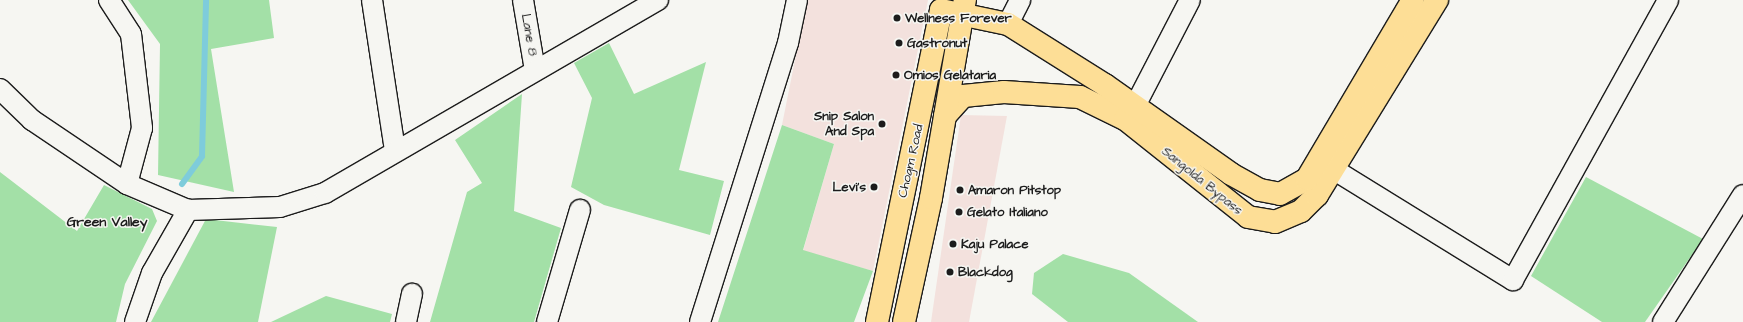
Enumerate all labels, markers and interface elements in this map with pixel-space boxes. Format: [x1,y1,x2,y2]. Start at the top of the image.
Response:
place label: Wellness Forever [905,10,1012,26]
street label: Lane 8 [518,13,540,57]
marker: Wellness Forever [892,13,902,23]
place label: Gastronut [907,35,967,51]
marker: Gastronut [894,38,904,48]
place label: Omios Gelataria [904,67,996,83]
marker: Omios Gelataria [891,70,901,80]
place label: Snip Salon And Spa [814,109,874,140]
marker: Snip Salon And Spa [877,119,887,129]
street label: Chogm Road [895,123,927,199]
street label: Sangolda Bypass [1159,144,1245,218]
place label: Levi's [833,179,866,195]
marker: Levi's [869,182,879,192]
place label: Amaron Pitstop [968,182,1061,198]
marker: Amaron Pitstop [955,185,965,195]
place label: Gelato Italiano [967,204,1048,220]
marker: Gelato Italiano [954,207,964,217]
district label: Green Valley [67,214,147,230]
place label: Kaju Palace [961,236,1028,252]
marker: Kaju Palace [948,239,958,249]
place label: Blackdog [958,264,1013,280]
marker: Blackdog [945,267,955,277]

